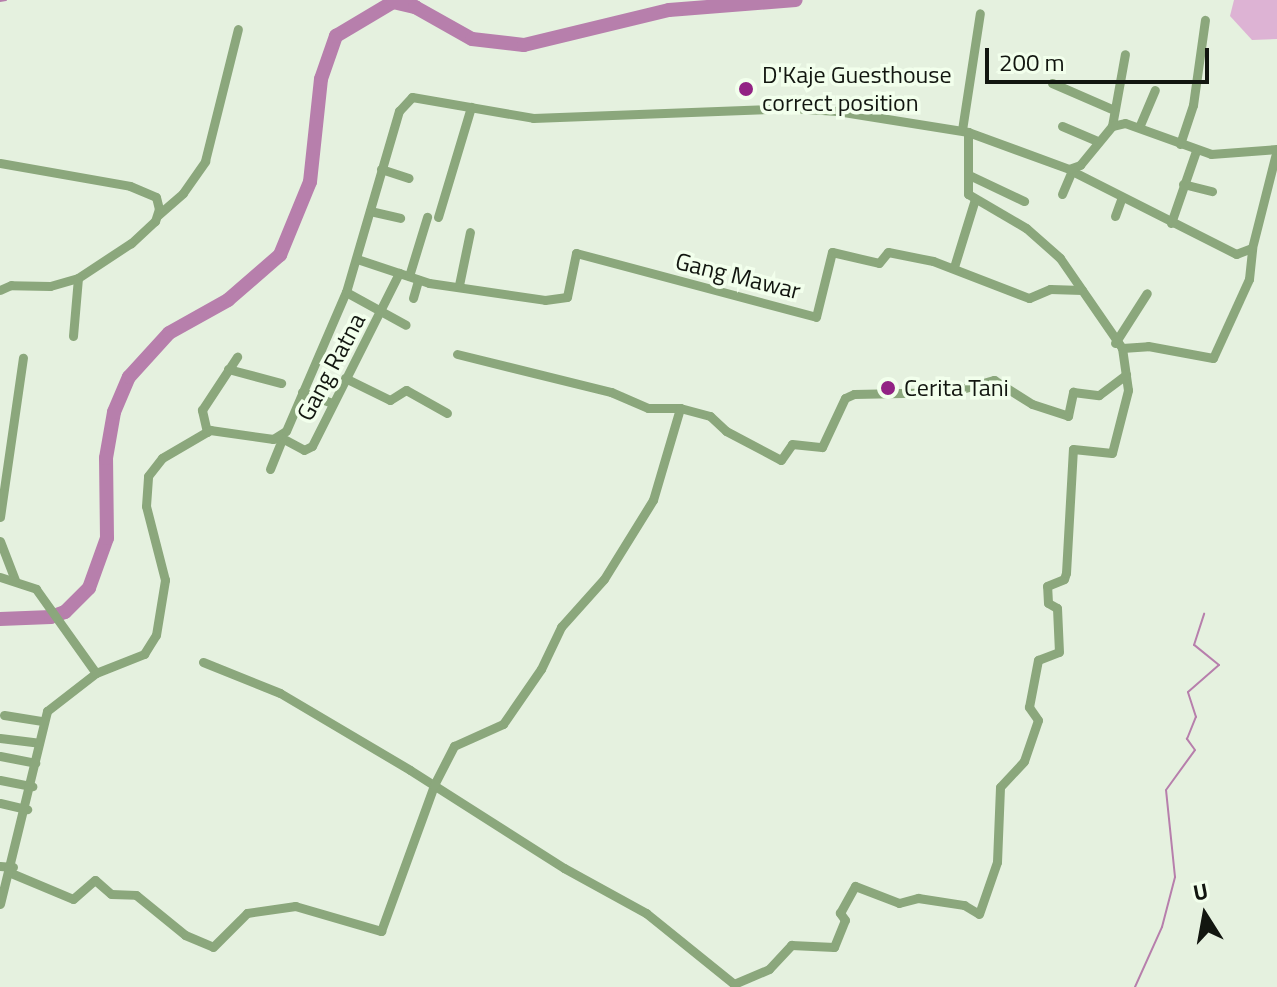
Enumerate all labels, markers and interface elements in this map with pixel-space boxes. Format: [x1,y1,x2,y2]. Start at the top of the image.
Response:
scale bar [989,32,1213,82]
text: 200 m [999,44,1065,80]
place label: D'Kaje Guesthouse correct position [762,61,952,117]
marker: D'Kaje Guesthouse correct position [737,80,755,98]
street label: Gang Mawar [672,247,804,305]
street label: Gang Ratna [291,308,371,426]
place label: Cerita Tani [904,374,1009,402]
marker: Cerita Tani [879,379,897,397]
text: U [1190,873,1211,910]
north arrow [1165,875,1245,955]

